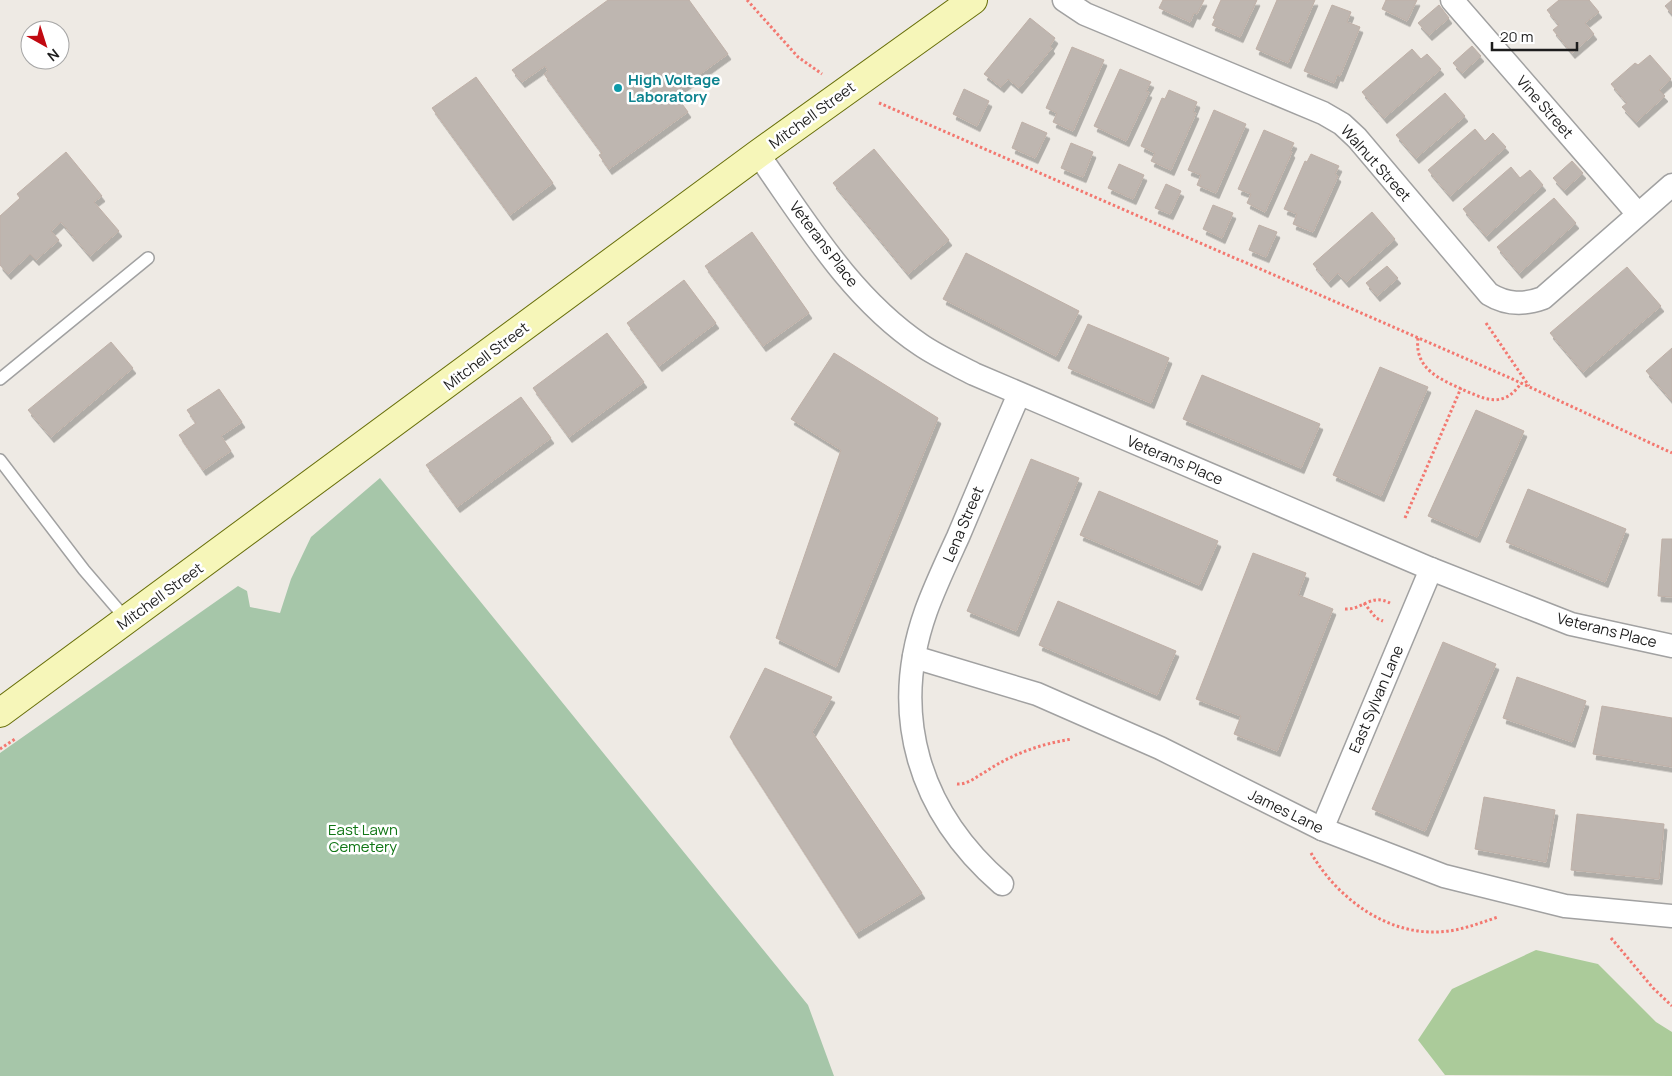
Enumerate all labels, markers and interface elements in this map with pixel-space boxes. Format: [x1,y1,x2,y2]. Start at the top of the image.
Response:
north arrow [20,20,70,70]
scale bar [1492,20,1577,52]
text: 20 m [1500,26,1533,47]
text: N [44,45,63,66]
place label: High Voltage Laboratory [628,69,720,107]
street label: Vine Street [1512,71,1578,143]
street label: Mitchell Street [765,77,859,153]
marker: High Voltage Laboratory [612,82,624,94]
street label: Walnut Street [1336,120,1416,206]
street label: Veterans Place [785,197,863,291]
street label: Mitchell Street [439,317,533,395]
street label: Veterans Place [1124,430,1226,490]
street label: Lena Street [938,483,988,565]
street label: Mitchell Street [113,558,207,634]
street label: Veterans Place [1555,607,1659,653]
street label: East Sylvan Lane [1344,642,1408,756]
street label: James Lane [1245,784,1327,838]
park label: East Lawn Cemetery [328,819,398,857]

